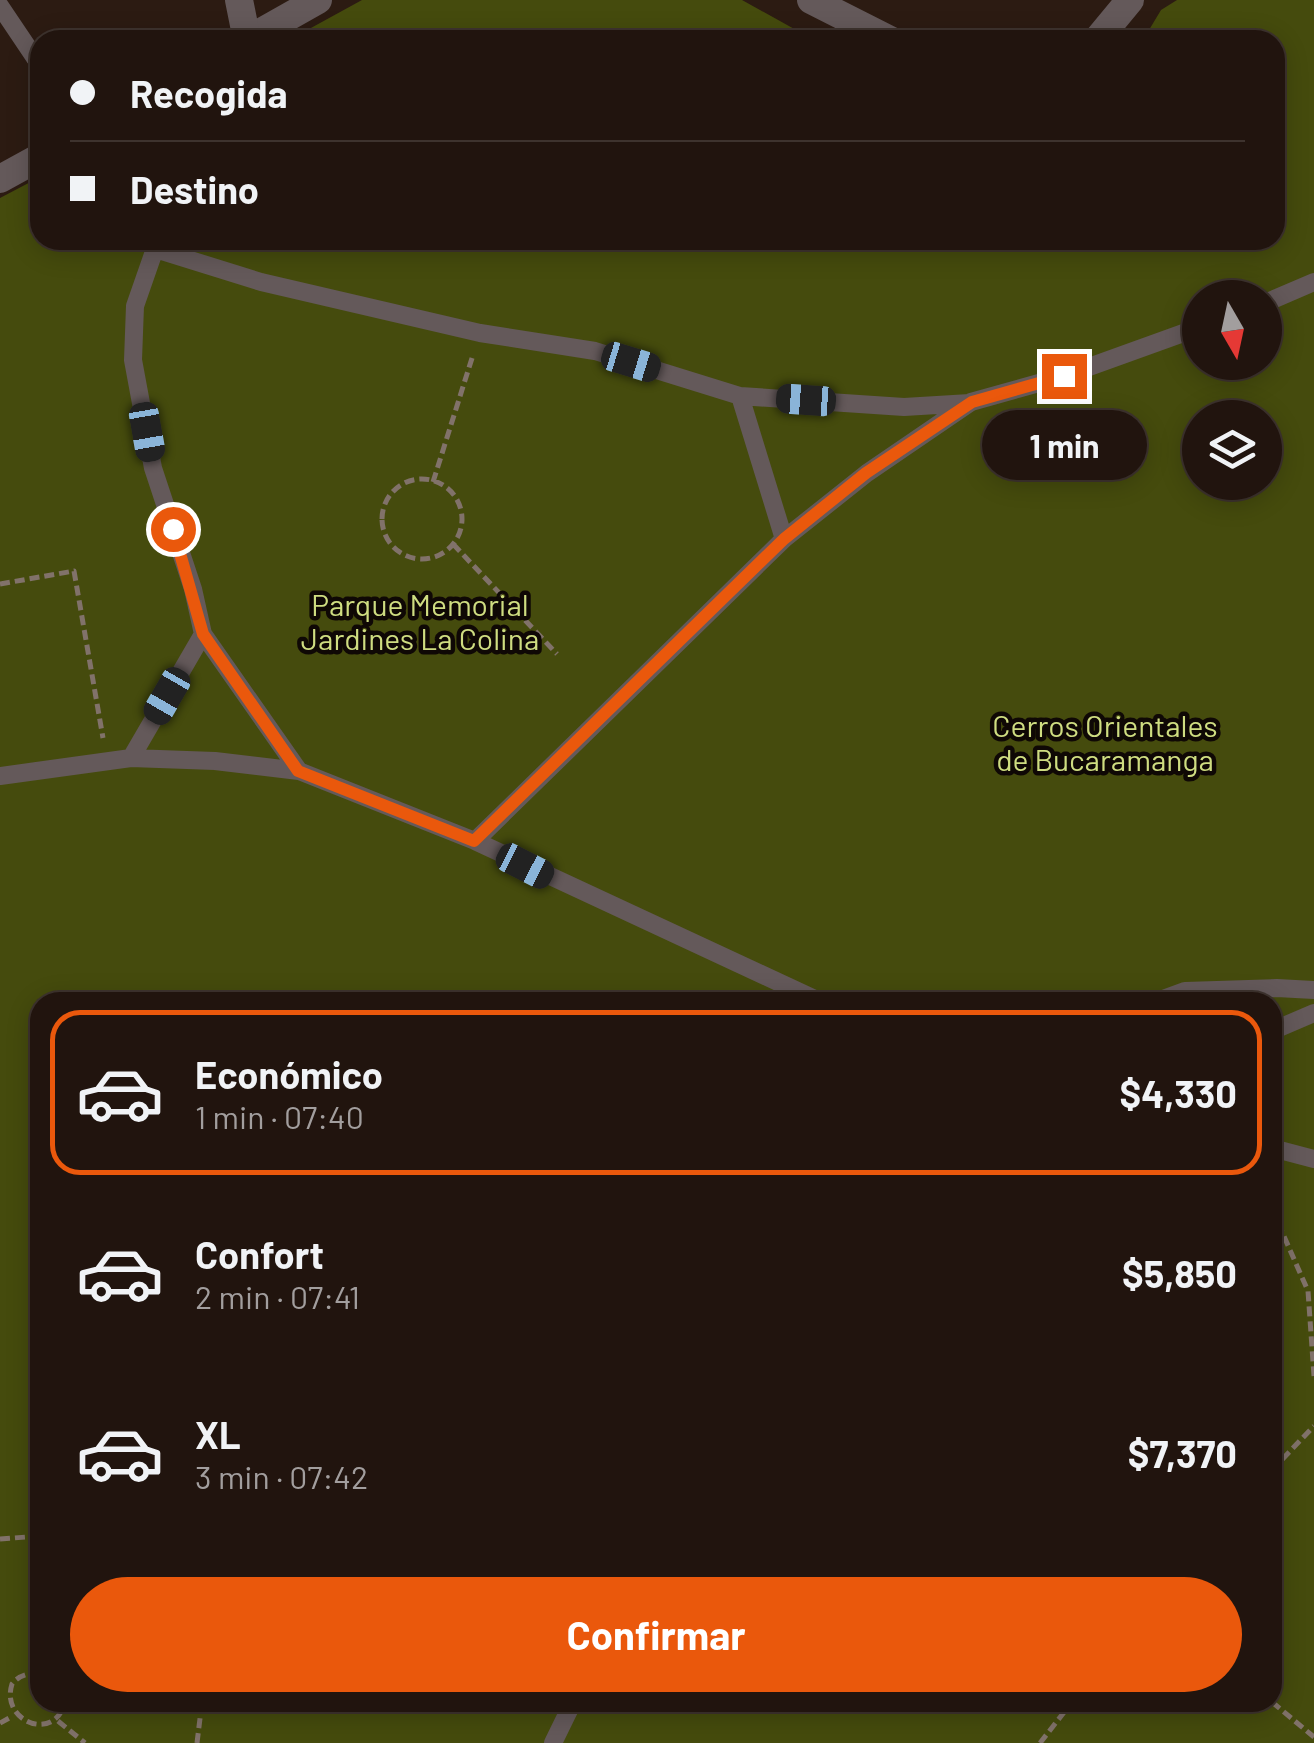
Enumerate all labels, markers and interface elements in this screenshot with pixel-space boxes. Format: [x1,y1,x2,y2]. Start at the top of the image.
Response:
text: Recogida [130,70,288,116]
text: Destino [130,166,259,212]
north arrow [1182,280,1282,380]
map controls [1182,280,1282,500]
car [598,339,664,385]
route end [1042,354,1087,399]
car [775,383,837,417]
car [127,400,167,464]
button: layers [1182,400,1282,500]
callout: 1 min [982,411,1146,481]
text: 1 min [1029,426,1100,464]
route start [151,507,196,552]
park label: Parque Memorial Jardines La Colina [301,586,539,656]
car [139,663,195,729]
park label: Cerros Orientales de Bucaramanga [992,707,1218,777]
car [491,839,559,893]
icon: car [75,1048,165,1138]
text: Económico [195,1051,383,1097]
text: $4,330 [1120,1070,1237,1116]
text: 1 min · 07:40 [195,1097,364,1135]
icon: car [75,1228,165,1318]
text: Confort [195,1231,324,1277]
text: $5,850 [1122,1250,1237,1296]
text: 2 min · 07:41 [195,1277,360,1315]
icon: car [75,1408,165,1498]
text: XL [195,1411,241,1457]
text: $7,370 [1128,1430,1237,1476]
text: 3 min · 07:42 [195,1457,368,1495]
button: Confirmar [70,1577,1242,1692]

